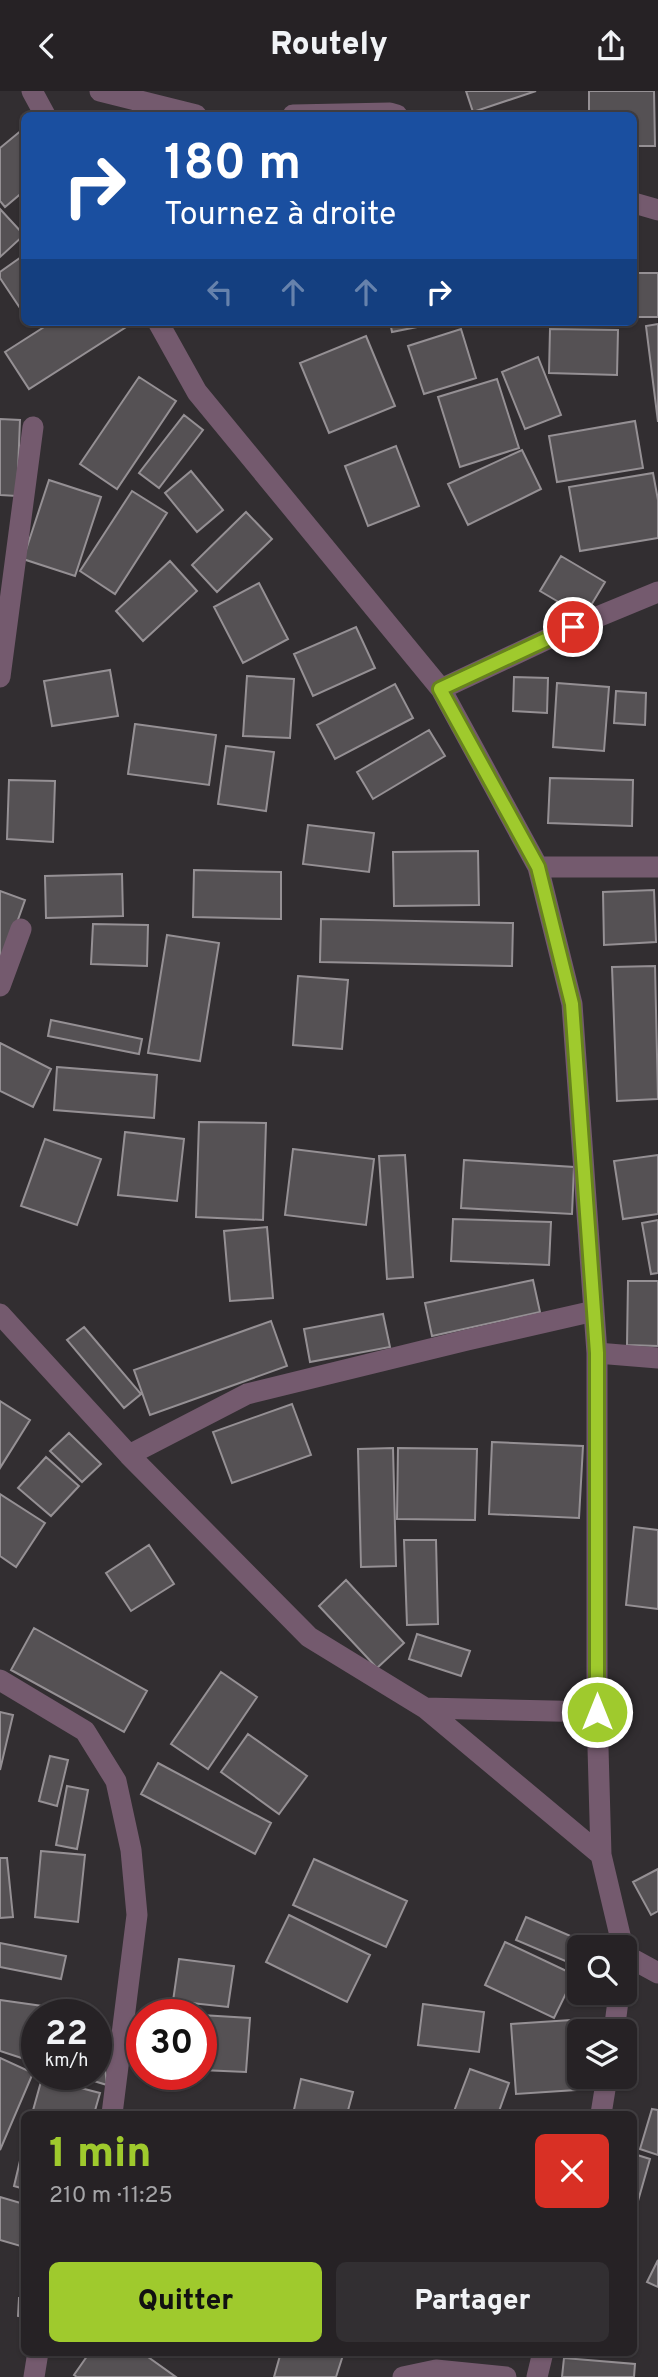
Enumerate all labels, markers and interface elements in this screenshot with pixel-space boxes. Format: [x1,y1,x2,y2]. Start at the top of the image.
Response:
text: Routely [270,26,388,66]
icon: back [28,27,66,65]
icon: share [592,27,630,65]
text: 180 m [164,135,301,197]
icon: right [49,140,140,231]
text: Tournez à droite [164,196,396,236]
icon: left [201,273,239,311]
icon: ahead [274,273,312,311]
icon: ahead [347,273,385,311]
icon: right [420,273,458,311]
pin [543,597,603,657]
icon: arrive [554,608,592,646]
position arrow [560,1675,634,1749]
map controls [567,1935,637,2089]
button: search [567,1935,637,2005]
speed limit sign: 30 [126,1999,217,2090]
text: 22 [45,2013,88,2057]
button: layers [567,2019,637,2089]
text: km/h [45,2050,88,2073]
text: 1 min [49,2129,152,2182]
button: close [535,2134,609,2208]
text: 210 m · 11:25 [49,2182,173,2211]
button: Quitter [49,2262,322,2342]
button: Partager [336,2262,609,2342]

